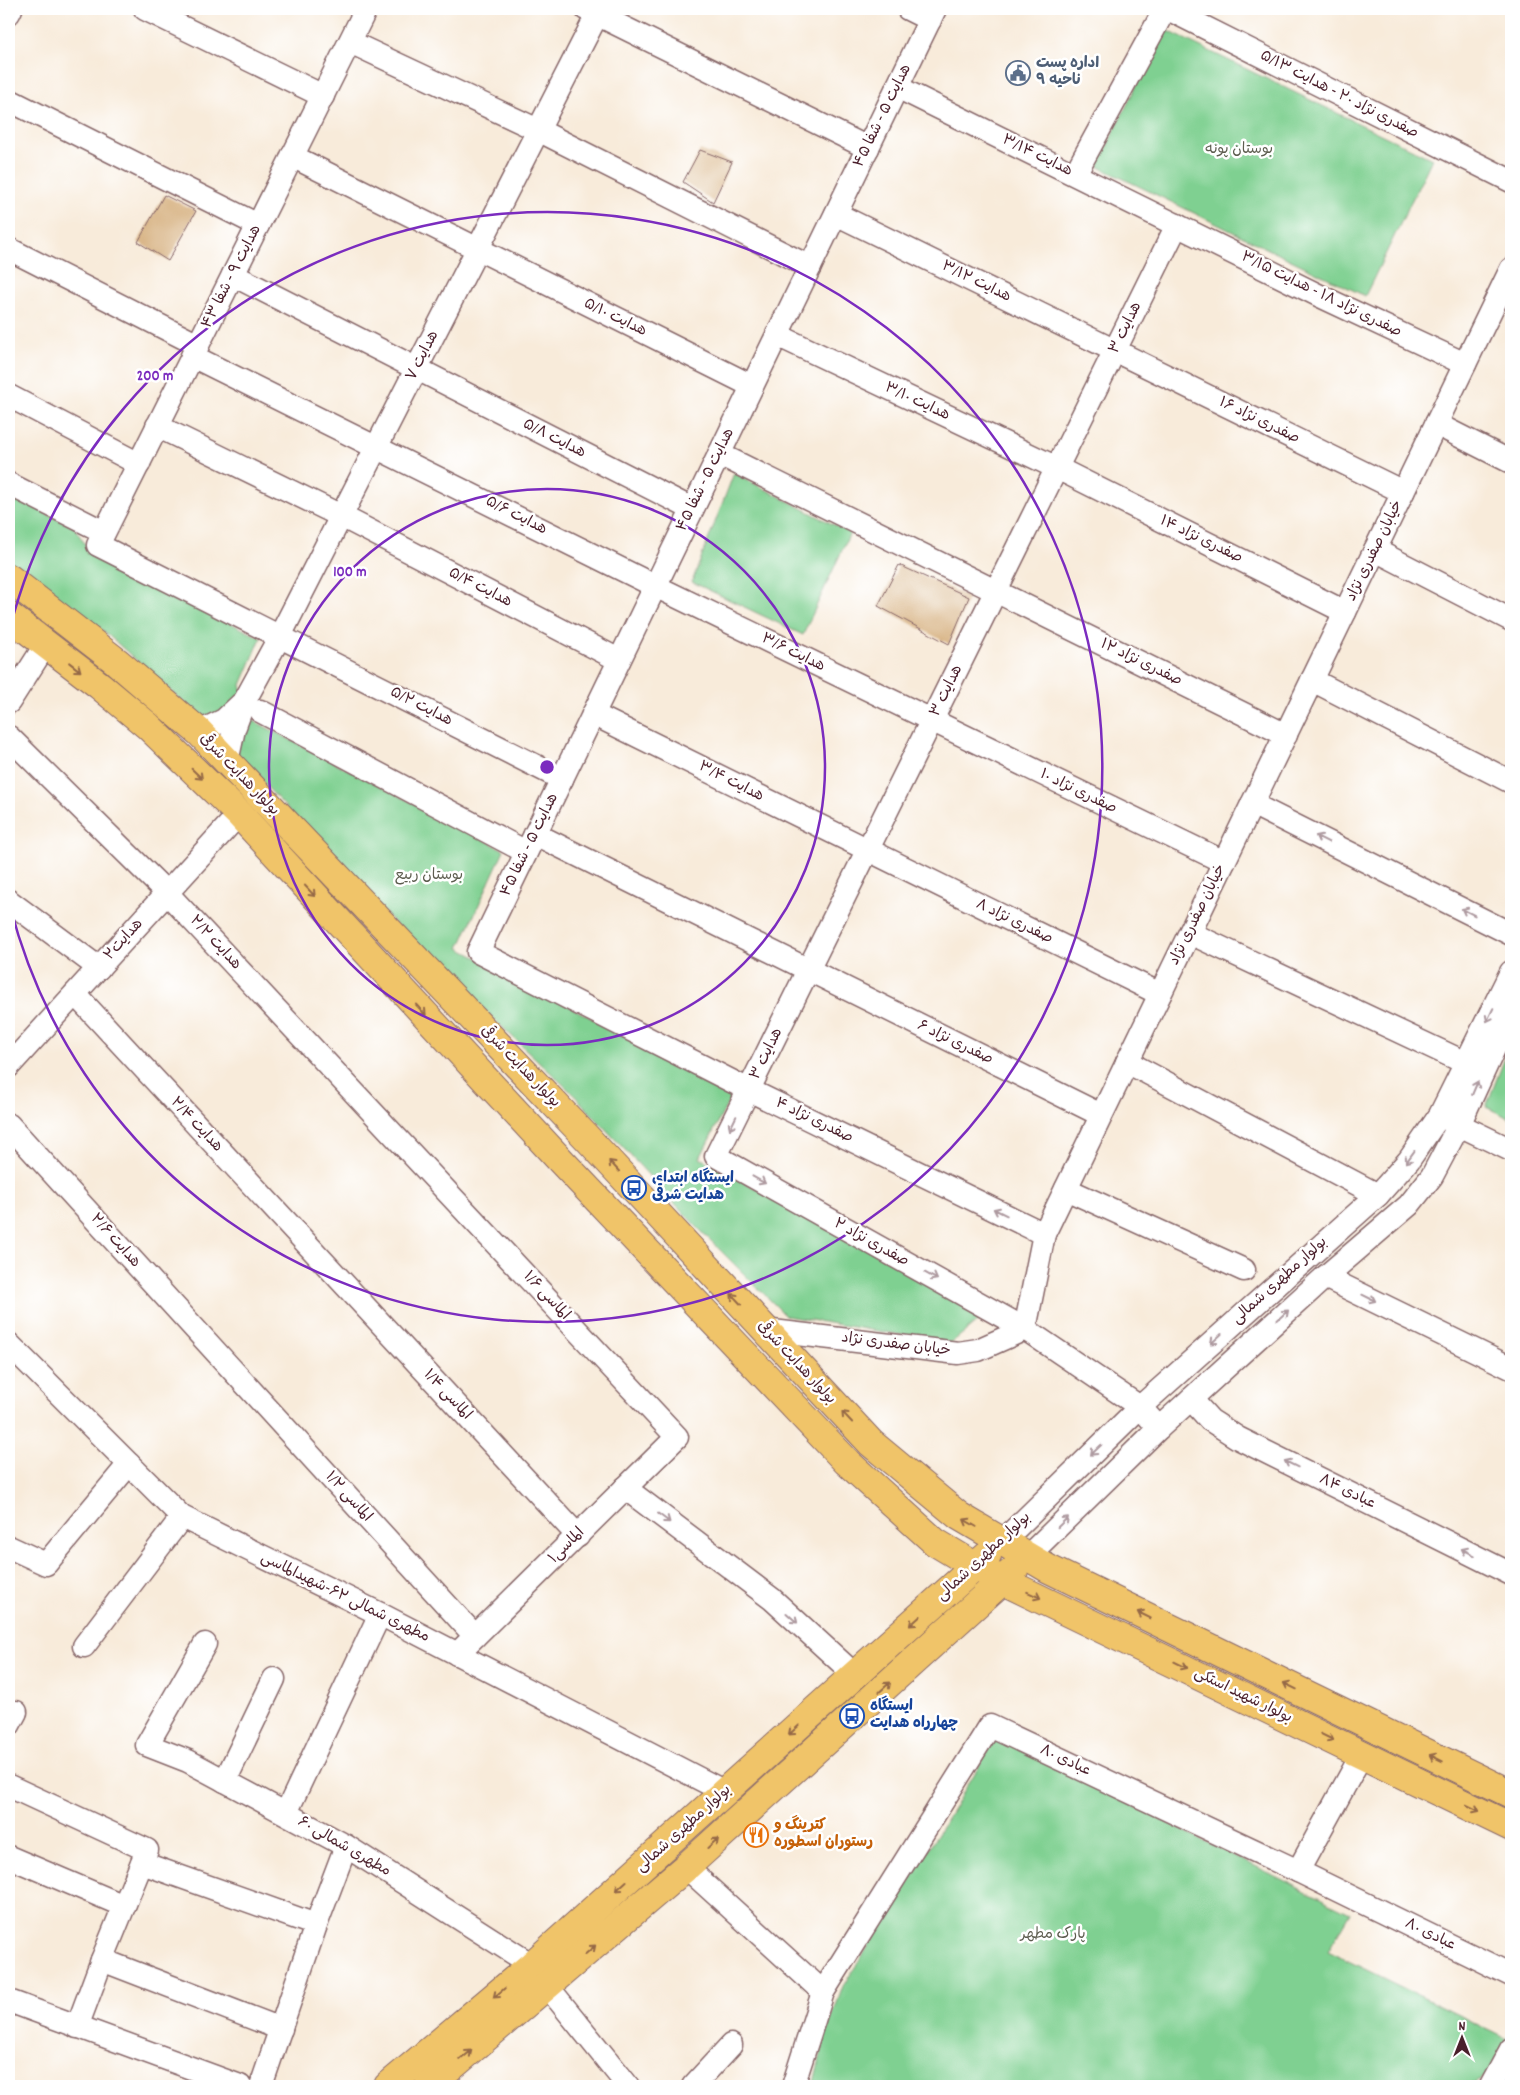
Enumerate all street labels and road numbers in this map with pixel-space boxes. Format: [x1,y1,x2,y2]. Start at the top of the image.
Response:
street label: صفدری نژاد ۲۰ - هدایت ۵/۱۳ [1256,45,1422,145]
street label: هدایت ۵ - شفا ۴۵ [848,61,918,171]
street label: هدایت ۳/۱۴ [998,129,1076,183]
street label: هدایت ۹ - شفا ۴۳ [196,221,268,333]
street label: صفدری نژاد ۱۸ - هدایت ۳/۱۵ [1237,246,1405,344]
street label: هدایت ۳/۱۲ [937,256,1015,308]
street label: هدایت ۵/۱۰ [580,293,650,343]
street label: هدایت ۳ [1104,298,1148,358]
street label: هدایت ۷ [401,327,445,385]
street label: هدایت ۳/۱۰ [881,377,953,427]
street label: صفدری نژاد ۱۶ [1215,392,1303,450]
street label: هدایت ۵/۸ [519,414,589,464]
street label: هدایت ۵ - شفا ۴۵ [671,425,741,535]
street label: هدایت ۵/۶ [481,491,551,541]
street label: خیابان صفدری نژاد [1341,497,1409,605]
street label: صفدری نژاد ۱۴ [1156,510,1246,570]
street label: هدایت ۵/۴ [444,563,516,613]
street label: هدایت ۳/۶ [757,628,829,678]
street label: صفدری نژاد ۱۲ [1096,634,1186,692]
street label: هدایت ۳ [925,661,969,721]
street label: هدایت ۵/۲ [386,682,456,732]
street label: بولوار هدایت شرقی [194,727,286,821]
street label: هدایت ۳/۴ [694,756,768,808]
street label: صفدری نژاد ۱۰ [1036,764,1120,820]
street label: هدایت ۵ - شفا ۴۵ [495,790,565,900]
street label: خیابان صفدری نژاد [1164,861,1232,969]
street label: صفدری نژاد ۸ [972,894,1056,950]
street label: هدایت ۲/۲ [184,911,246,975]
street label: هدایت۲ [99,914,149,966]
street label: صفدری نژاد ۶ [913,1015,997,1071]
street label: بولوار هدایت شرقی [475,1019,567,1113]
street label: هدایت ۳ [745,1024,789,1084]
street label: هدایت ۲/۴ [165,1092,227,1158]
street label: صفدری نژاد ۴ [771,1093,857,1149]
street label: هدایت ۲/۶ [85,1209,145,1273]
street label: صفدری نژاد ۲ [829,1213,913,1273]
street label: بولوار مطهری شمالی [1227,1232,1333,1330]
street label: الماسی ۱/۶ [517,1266,575,1326]
street label: بولوار هدایت شرقی [751,1315,842,1410]
street label: خیابان صفدری نژاد [840,1327,952,1363]
street label: الماسی ۱/۴ [418,1365,476,1425]
street label: الماسی ۱/۲ [319,1467,377,1527]
street label: عبادی ۸۴ [1315,1469,1379,1515]
street label: بولوار مطهری شمالی [932,1507,1036,1607]
street label: الماسی۱ [544,1523,590,1569]
street label: مطهری شمالی ۶۲-شهیدالماسی [257,1547,433,1649]
street label: بولوار شهید استکی [1190,1663,1296,1729]
street label: عبادی ۸۰ [1036,1740,1094,1782]
street label: بولوار مطهری شمالی [631,1780,737,1878]
street label: مطهری شمالی ۶۰ [293,1811,395,1883]
street label: عبادی ۸۰ [1401,1913,1459,1957]

